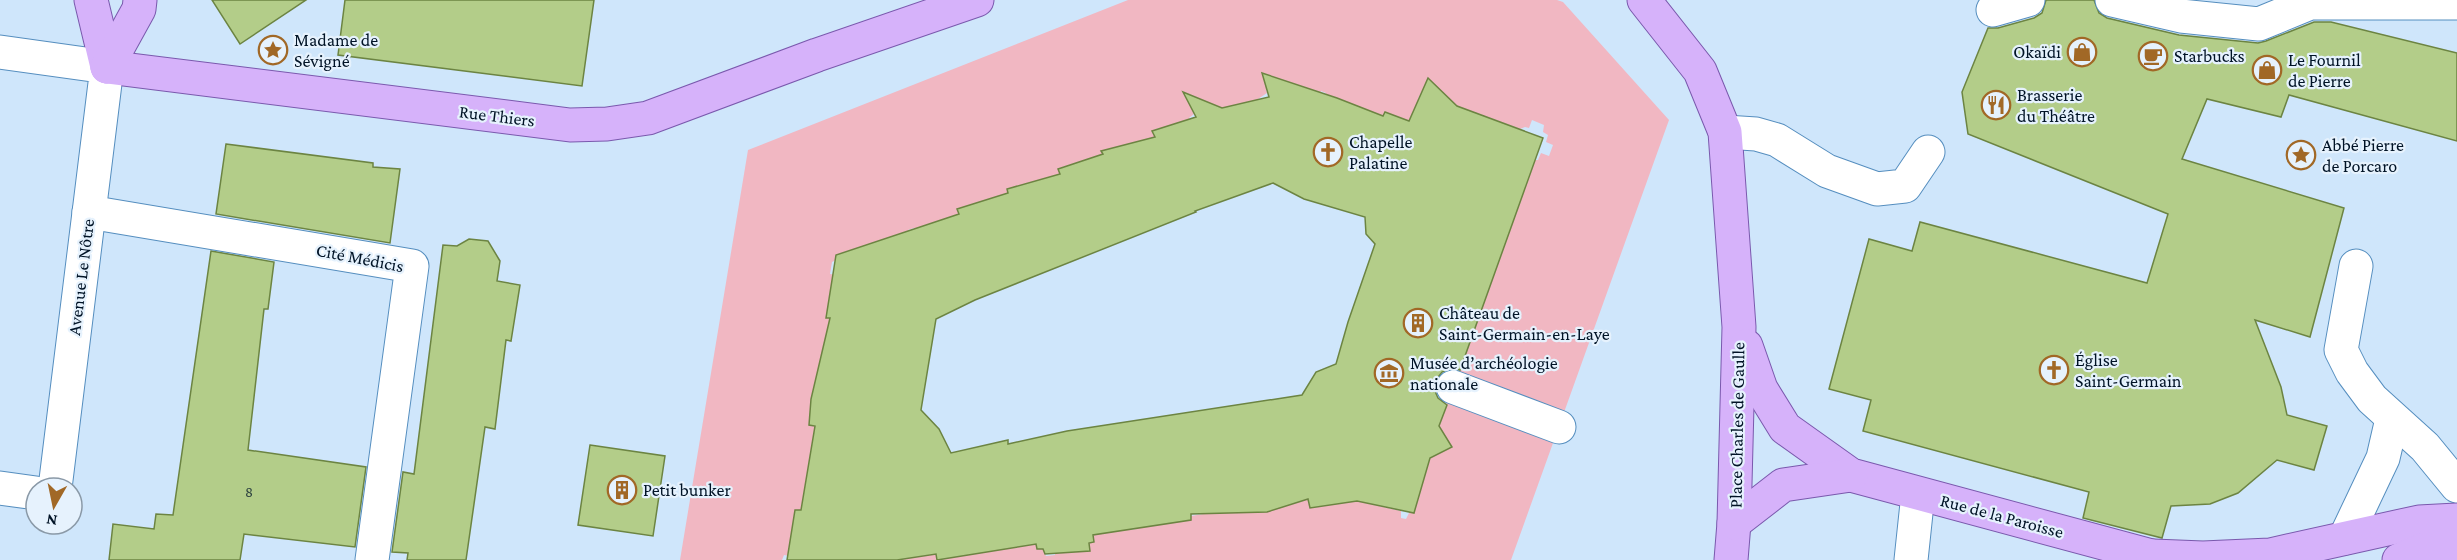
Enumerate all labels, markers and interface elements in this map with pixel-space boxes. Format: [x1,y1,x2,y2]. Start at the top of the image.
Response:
place label: Madame de Sévigné [294,30,378,71]
place icon: Madame de Sévigné [257,34,289,66]
shop icon: Okaïdi [2066,36,2098,68]
cafe icon: Starbucks [2137,40,2169,72]
place label: Okaïdi [2013,42,2061,62]
place label: Starbucks [2174,46,2245,66]
place label: Le Fournil de Pierre [2288,50,2361,91]
shop icon: Le Fournil de Pierre [2251,54,2283,86]
place label: Brasserie du Théâtre [2017,85,2095,126]
restaurant icon: Brasserie du Théâtre [1980,89,2012,121]
street label: Rue Thiers [458,101,536,131]
place label: Chapelle Palatine [1349,132,1412,173]
place label: Abbé Pierre de Porcaro [2322,135,2404,176]
church icon: Chapelle Palatine [1312,136,1344,168]
place icon: Abbé Pierre de Porcaro [2285,139,2317,171]
street label: Avenue Le Nôtre [64,218,98,336]
street label: Cité Médicis [315,240,405,276]
place label: Château de Saint-Germain-en-Laye [1439,303,1610,344]
building icon: Château de Saint-Germain-en-Laye [1402,307,1434,339]
street label: Place Charles de Gaulle [1726,342,1748,508]
place label: Église Saint-Germain [2075,350,2182,391]
place label: Musée d’archéologie nationale [1410,353,1558,394]
church icon: Église Saint-Germain [2038,354,2070,386]
museum icon: Musée d’archéologie nationale [1373,357,1405,389]
building icon: Petit bunker [606,474,638,506]
north arrow [24,476,84,536]
place label: Petit bunker [643,480,731,500]
house number: 8 [245,484,253,500]
street label: Rue de la Paroisse [1938,490,2066,542]
text: N [45,511,58,530]

